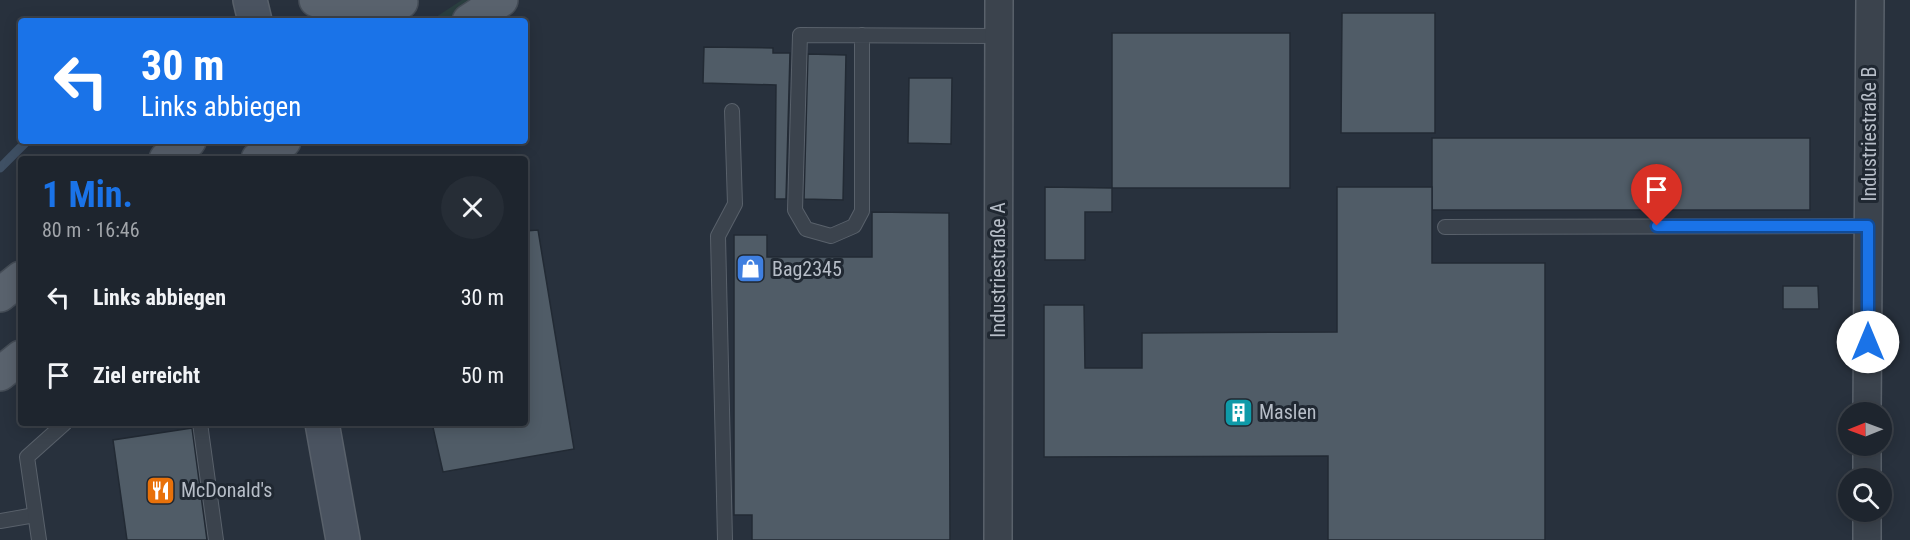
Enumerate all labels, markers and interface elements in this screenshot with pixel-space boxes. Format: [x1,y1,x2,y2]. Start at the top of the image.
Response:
text: 30 m [141,41,224,90]
icon: left [42,42,120,120]
street label: Industriestraße B [1857,66,1881,202]
text: Links abbiegen [141,91,301,123]
pin [1631,164,1682,226]
icon: arrive [1640,173,1673,206]
text: 1 Min. [42,174,133,216]
button: close [441,176,504,239]
street label: Industriestraße A [986,202,1010,338]
text: 80 m · 16:46 [42,218,140,242]
shop icon: Bag2345 [735,253,767,285]
place label: Bag2345 [772,257,842,281]
icon: left [42,281,75,314]
text: Links abbiegen [93,285,226,310]
text: 30 m [461,285,504,310]
position arrow [1836,310,1900,374]
icon: arrive [42,359,75,392]
text: Ziel erreicht [93,363,200,388]
text: 50 m [461,363,504,388]
building icon: Maslen [1222,396,1254,428]
place label: Maslen [1259,400,1316,424]
north arrow [1838,402,1892,456]
map controls [1838,402,1892,522]
button: search [1838,468,1892,522]
restaurant icon: McDonald's [144,474,176,506]
place label: McDonald's [181,478,272,502]

